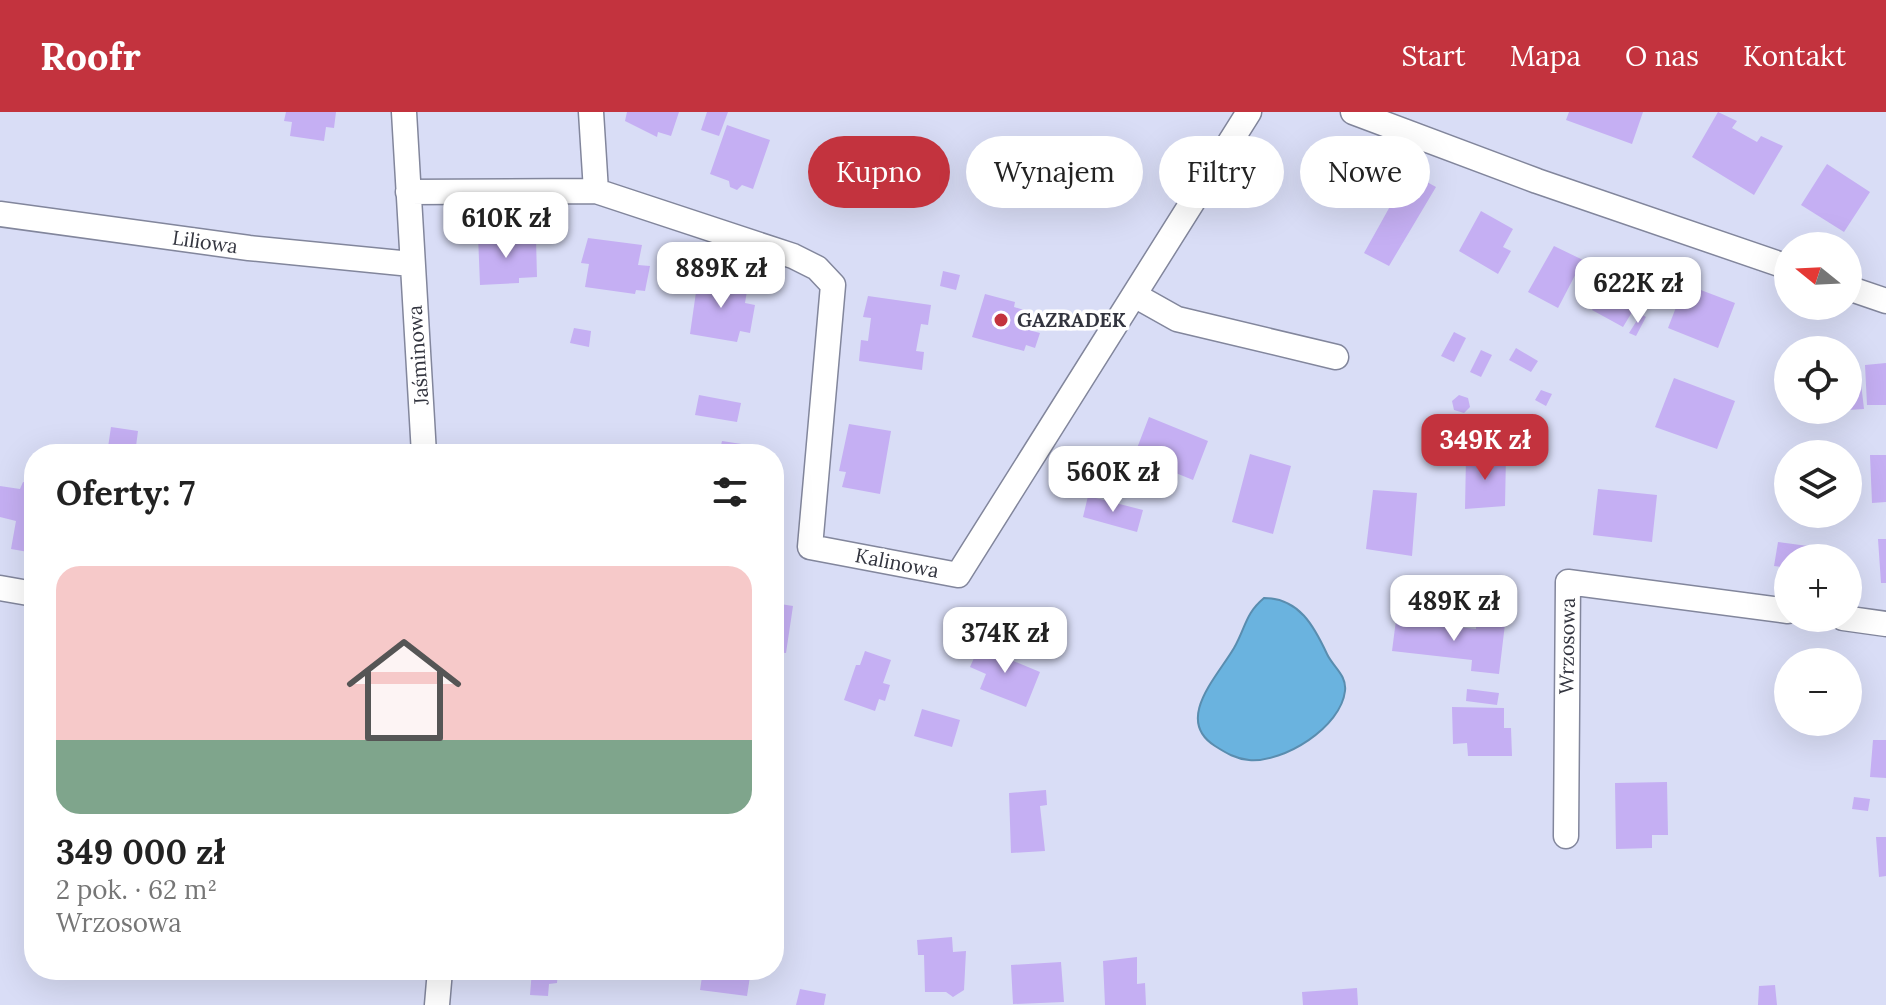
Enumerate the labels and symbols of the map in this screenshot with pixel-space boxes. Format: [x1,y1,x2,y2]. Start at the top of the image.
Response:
pin: 610K zł [432,192,580,260]
street label: Liliowa [171,225,239,258]
north arrow [1774,232,1862,320]
pin: 889K zł [647,242,795,310]
pin: 622K zł [1564,257,1712,325]
street label: Jaśminowa [402,304,434,407]
place label: GAZRADEK [1017,307,1127,332]
marker: GAZRADEK [992,311,1010,329]
pin: 349K zł [1411,414,1559,482]
pin: 560K zł [1039,446,1187,514]
street label: Kalinowa [853,542,941,583]
pin: 489K zł [1380,575,1528,643]
street label: Wrzosowa [1553,597,1580,695]
pin: 374K zł [931,607,1079,675]

